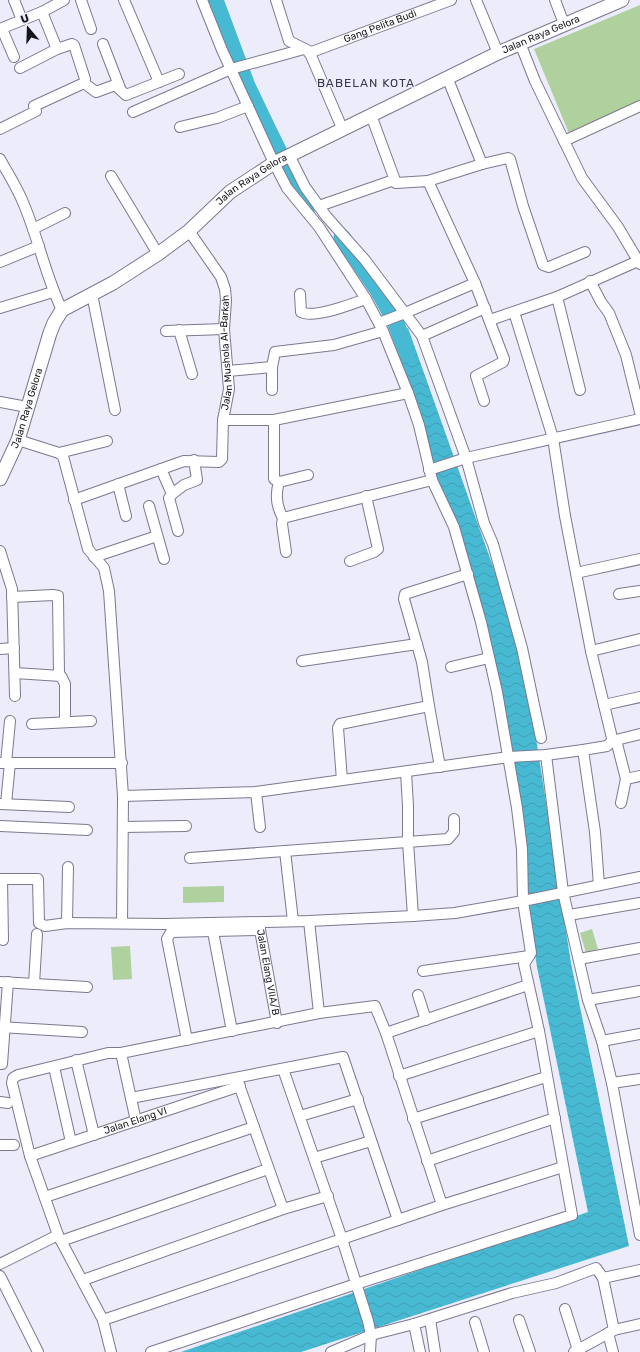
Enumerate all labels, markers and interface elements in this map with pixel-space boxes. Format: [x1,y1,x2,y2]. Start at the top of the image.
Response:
street label: Gang Pelita Budi [342,7,418,45]
north arrow [8,8,48,48]
text: U [19,12,31,26]
street label: Jalan Raya Gelora [500,13,582,57]
district label: BABELAN KOTA [317,76,415,90]
street label: Jalan Raya Gelora [214,151,289,208]
street label: Jalan Mushola Al-Barkah [218,294,235,411]
street label: Jalan Raya Gelora [9,367,45,450]
street label: Jalan Elang VIIA/B [254,928,282,1017]
street label: Jalan Elang VI [102,1105,168,1137]

